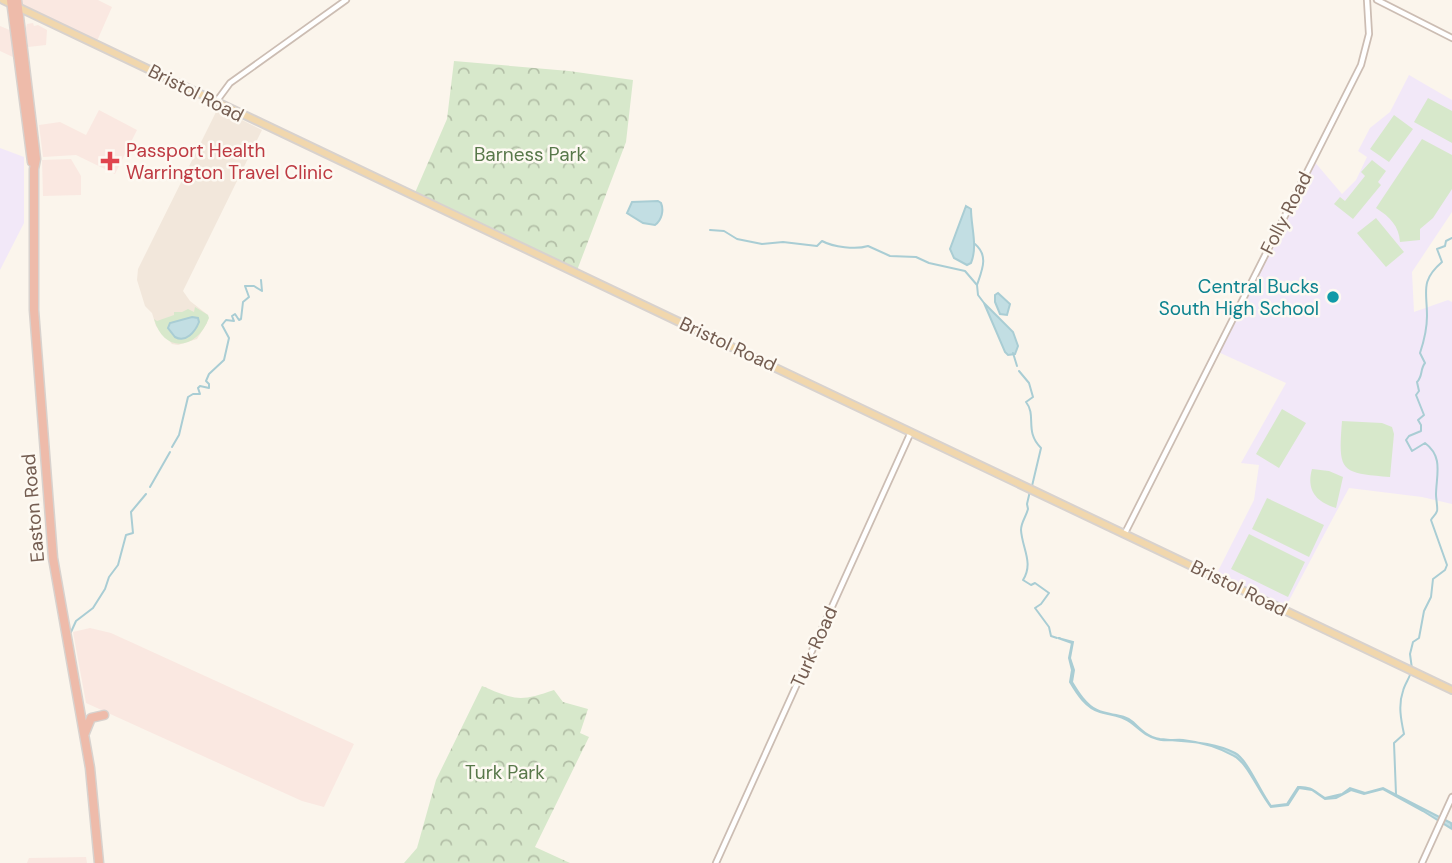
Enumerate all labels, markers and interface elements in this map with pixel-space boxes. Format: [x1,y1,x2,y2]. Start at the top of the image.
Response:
street label: Bristol Road [144,58,248,128]
place label: Passport Health Warrington Travel Clinic [126,138,333,185]
park label: Barness Park [474,142,587,167]
marker: Passport Health Warrington Travel Clinic [100,151,120,171]
street label: Folly Road [1255,168,1317,258]
place label: Central Bucks South High School [1159,274,1319,321]
marker: Central Bucks South High School [1325,289,1341,305]
street label: Bristol Road [676,311,780,377]
street label: Easton Road [16,453,50,563]
street label: Bristol Road [1187,554,1291,622]
street label: Turk Road [785,602,843,692]
park label: Turk Park [465,760,545,785]

